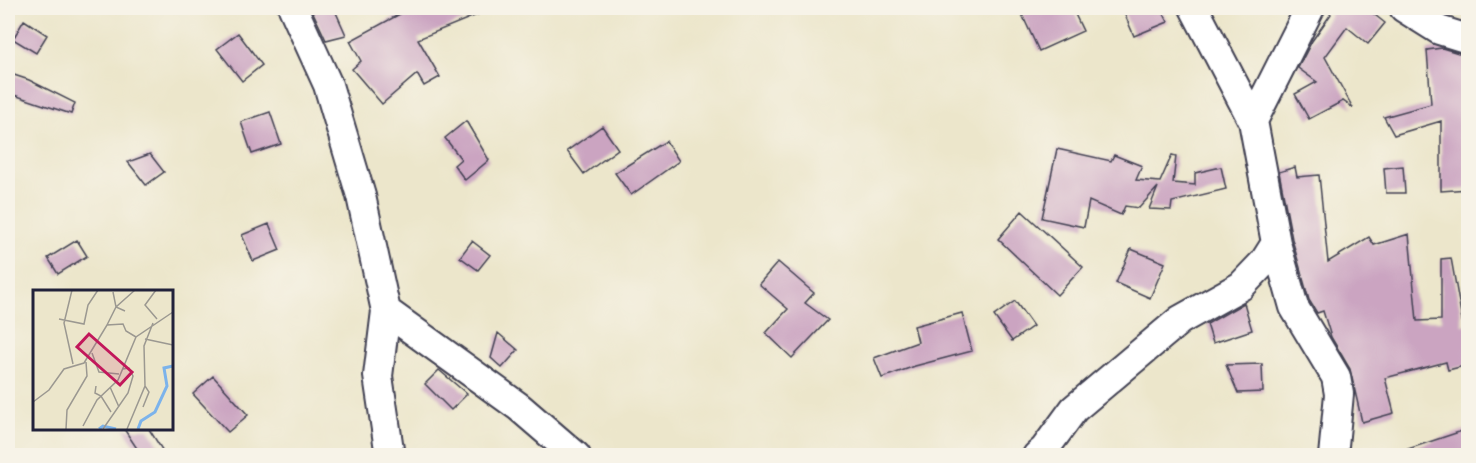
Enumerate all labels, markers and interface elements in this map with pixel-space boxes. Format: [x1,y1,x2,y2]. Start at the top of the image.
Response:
inset map [33,290,172,430]

